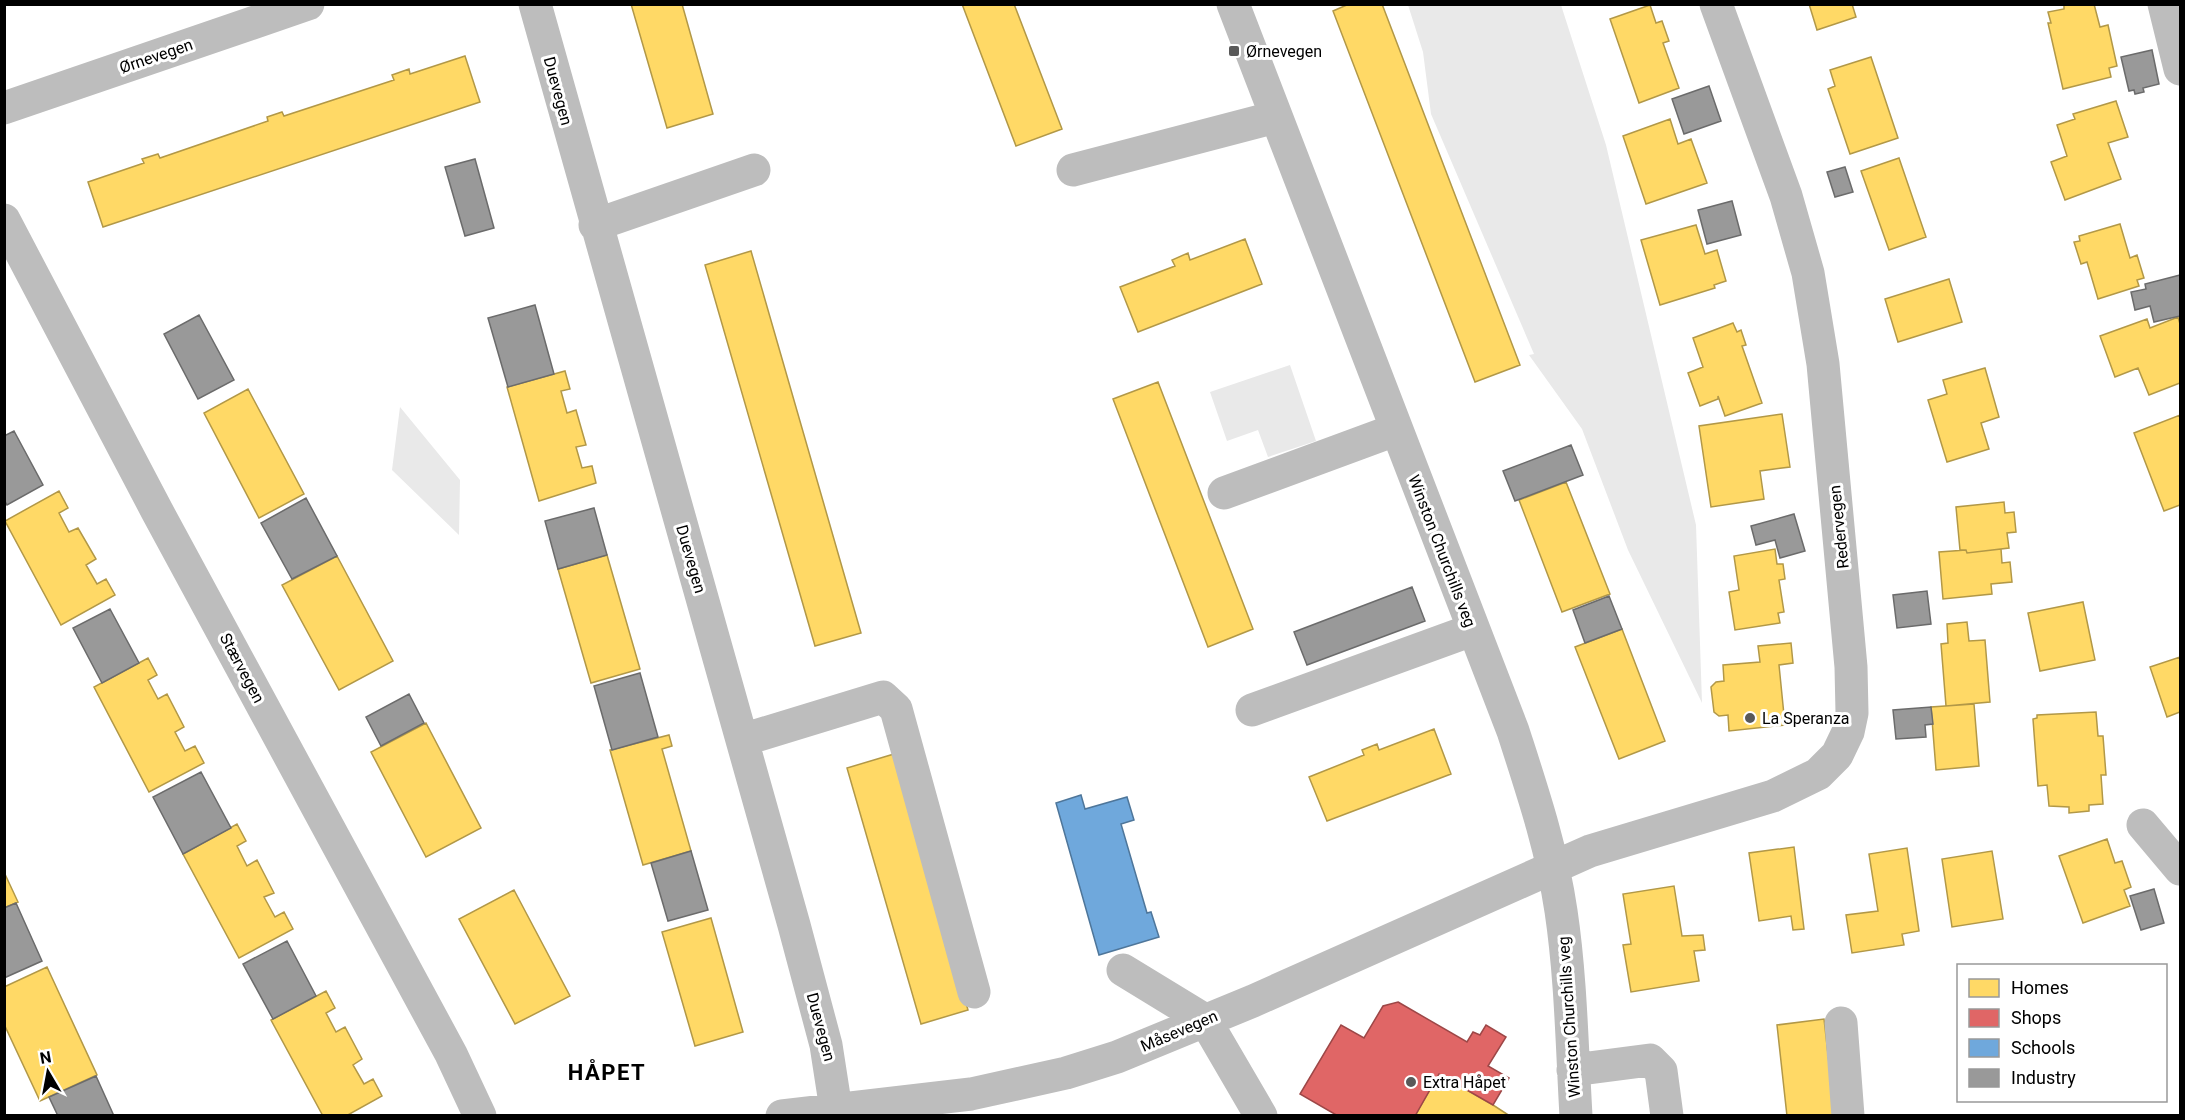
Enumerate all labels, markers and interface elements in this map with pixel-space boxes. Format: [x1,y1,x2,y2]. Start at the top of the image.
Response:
street label: Ørnevegen [117,35,195,77]
place label: Ørnevegen [1246,42,1322,61]
marker: Ørnevegen [1227,44,1241,58]
street label: Duevegen [540,55,576,127]
street label: Winston Churchills veg [1404,472,1480,630]
street label: Redervegen [1825,484,1853,570]
street label: Duevegen [672,523,710,595]
street label: Stærvegen [216,630,268,706]
place label: La Speranza [1762,709,1850,728]
marker: La Speranza [1743,711,1757,725]
street label: Winston Churchills veg [1554,936,1584,1098]
legend [1957,964,2167,1102]
text: Homes [2011,977,2069,998]
street label: Duevegen [803,991,839,1063]
street label: Måsevegen [1138,1006,1220,1056]
text: Shops [2011,1007,2061,1028]
text: Schools [2011,1037,2075,1058]
north arrow [18,1042,78,1102]
text: N [38,1047,53,1068]
district label: HÅPET [568,1059,646,1085]
text: Industry [2011,1067,2076,1088]
place label: Extra Håpet [1423,1073,1506,1092]
marker: Extra Håpet [1404,1075,1418,1089]

